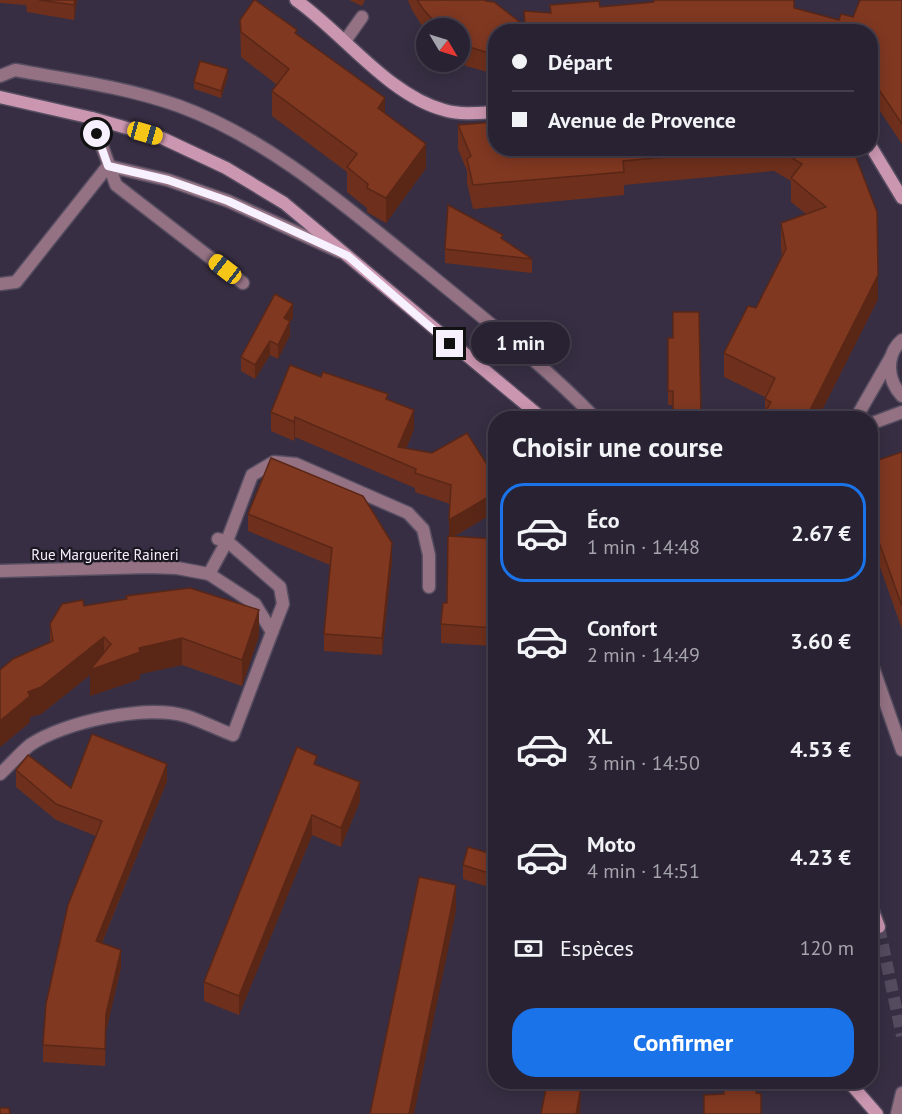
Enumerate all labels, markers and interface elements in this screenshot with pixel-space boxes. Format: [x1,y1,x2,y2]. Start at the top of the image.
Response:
north arrow [416,18,470,72]
map controls [416,18,470,72]
text: Départ [548,48,612,76]
text: Avenue de Provence [548,106,736,134]
car [125,119,165,147]
route start [83,120,110,147]
car [205,251,245,287]
callout: 1 min [471,323,570,365]
route end [436,330,463,357]
text: 1 min [496,330,545,356]
text: Choisir une course [512,430,723,464]
icon: car [515,506,569,560]
text: Éco [587,506,619,534]
text: 2.67 € [791,519,851,547]
text: 1 min · 14:48 [587,534,700,560]
street label: Rue Marguerite Raineri [31,545,179,564]
icon: car [515,614,569,668]
text: Confort [587,614,657,642]
text: 3.60 € [790,627,851,655]
text: 2 min · 14:49 [587,642,700,668]
icon: car [515,722,569,776]
text: XL [587,722,612,750]
text: 4.53 € [790,735,851,763]
text: 3 min · 14:50 [587,750,700,776]
icon: car [515,830,569,884]
text: Moto [587,830,636,858]
text: 4.23 € [790,843,851,871]
text: 4 min · 14:51 [587,858,700,884]
icon: cash [512,932,545,965]
text: Espèces [560,934,634,962]
text: 120 m [800,935,854,961]
button: Confirmer [512,1008,854,1077]

